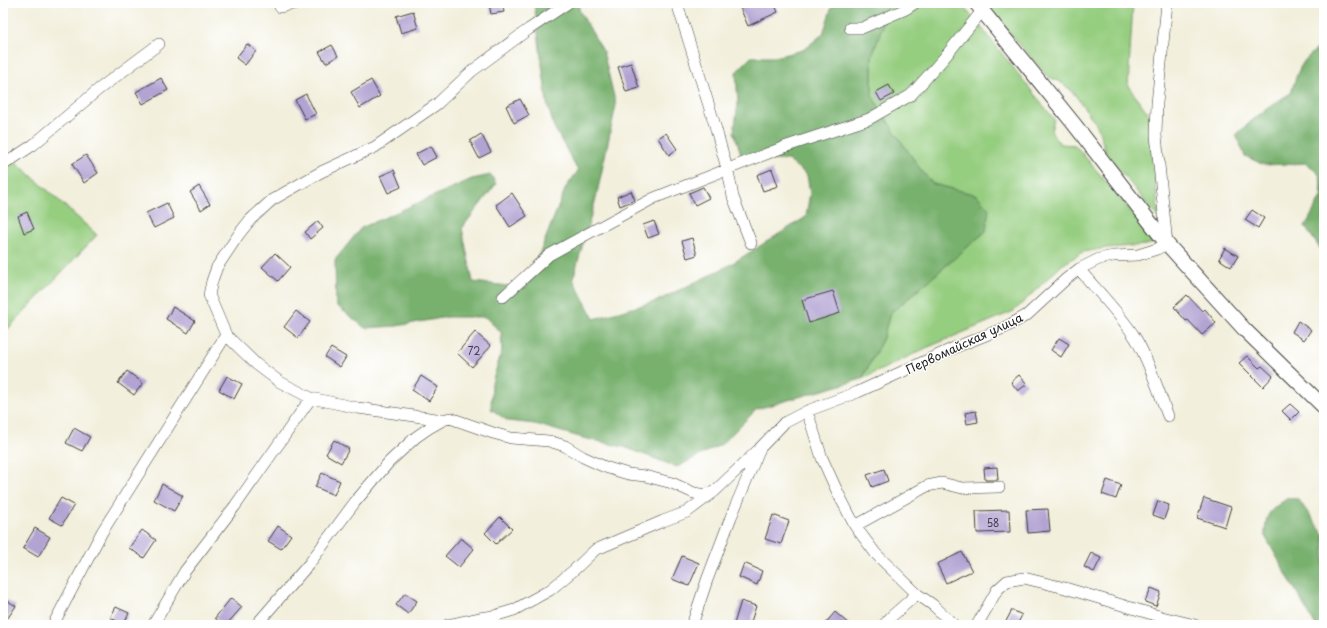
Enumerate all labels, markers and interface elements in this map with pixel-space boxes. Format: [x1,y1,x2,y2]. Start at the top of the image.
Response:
street label: Первомайская улица [903,308,1026,378]
house number: 72 [468,343,480,358]
house number: 58 [987,515,999,530]

